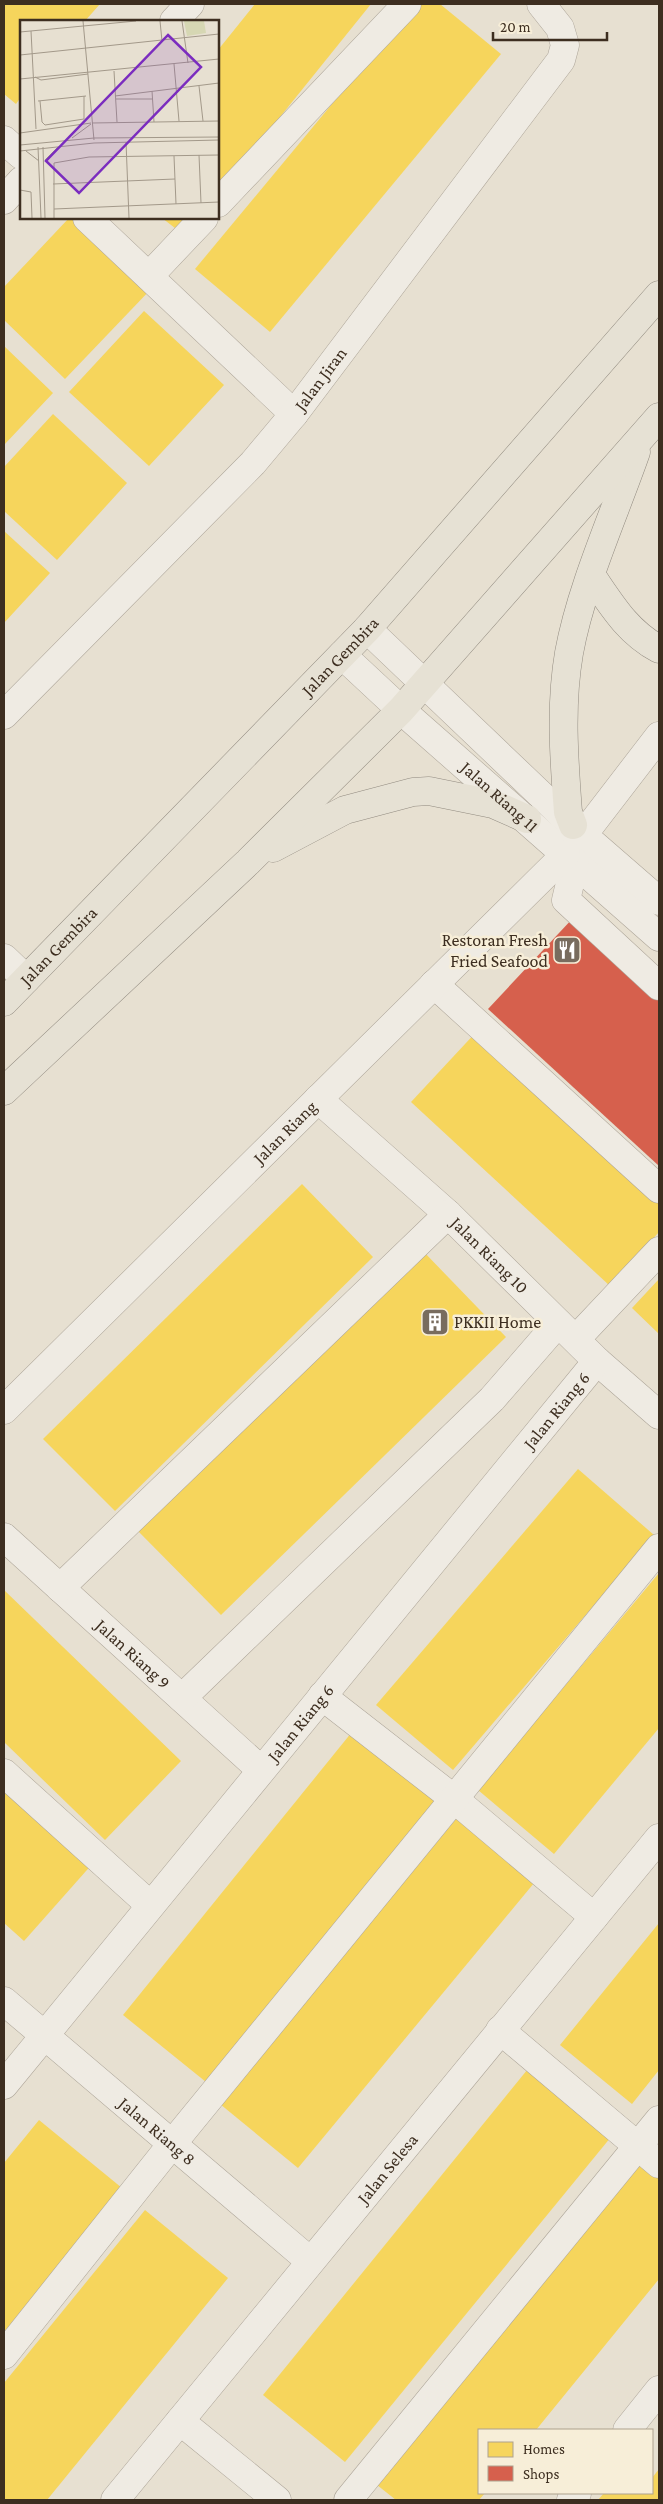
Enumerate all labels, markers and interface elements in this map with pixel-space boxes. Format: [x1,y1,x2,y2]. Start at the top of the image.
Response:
scale bar [493,10,607,42]
text: 20 m [500,19,531,35]
inset map [20,20,219,219]
street label: Jalan Jiran [289,343,351,416]
street label: Jalan Gembira [296,613,383,702]
street label: Jalan Riang 11 [455,756,542,836]
street label: Jalan Gembira [14,903,101,991]
place label: Restoran Fresh Fried Seafood [442,930,549,971]
restaurant icon: Restoran Fresh Fried Seafood [552,935,582,965]
street label: Jalan Riang [247,1096,321,1169]
street label: Jalan Riang 10 [445,1211,532,1298]
building icon: PKKII Home [420,1307,450,1337]
place label: PKKII Home [454,1312,541,1332]
street label: Jalan Riang 6 [518,1368,594,1455]
street label: Jalan Riang 9 [90,1614,174,1693]
street label: Jalan Riang 6 [262,1680,338,1767]
street label: Jalan Riang 8 [113,2092,200,2169]
street label: Jalan Selesa [352,2130,422,2209]
legend [478,2429,653,2494]
text: Homes [523,2441,565,2457]
text: Shops [523,2466,559,2483]

